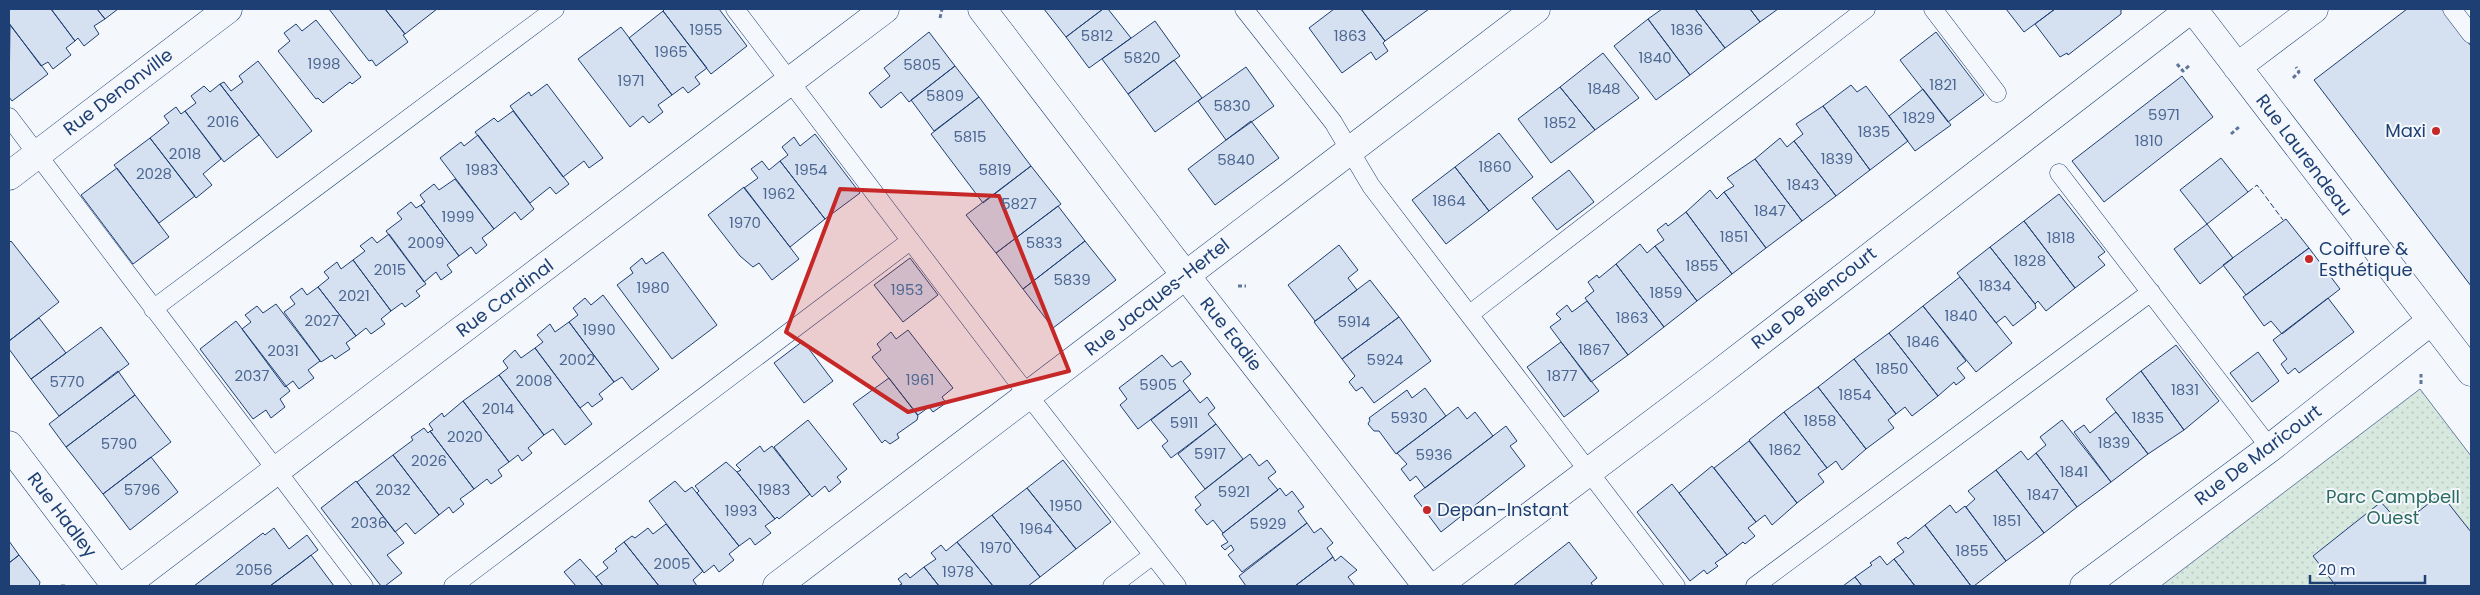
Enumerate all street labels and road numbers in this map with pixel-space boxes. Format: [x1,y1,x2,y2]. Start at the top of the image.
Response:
street label: Rue Denonville [58,42,178,141]
street label: Rue Laurendeau [2250,89,2358,221]
street label: Rue Jacques-Hertel [1079,232,1234,361]
street label: Rue De Biencourt [1746,241,1881,354]
street label: Rue Cardinal [451,253,559,342]
street label: Rue Eadie [1195,291,1268,376]
street label: Rue De Maricourt [2189,399,2326,511]
street label: Rue Hadley [22,467,103,563]

